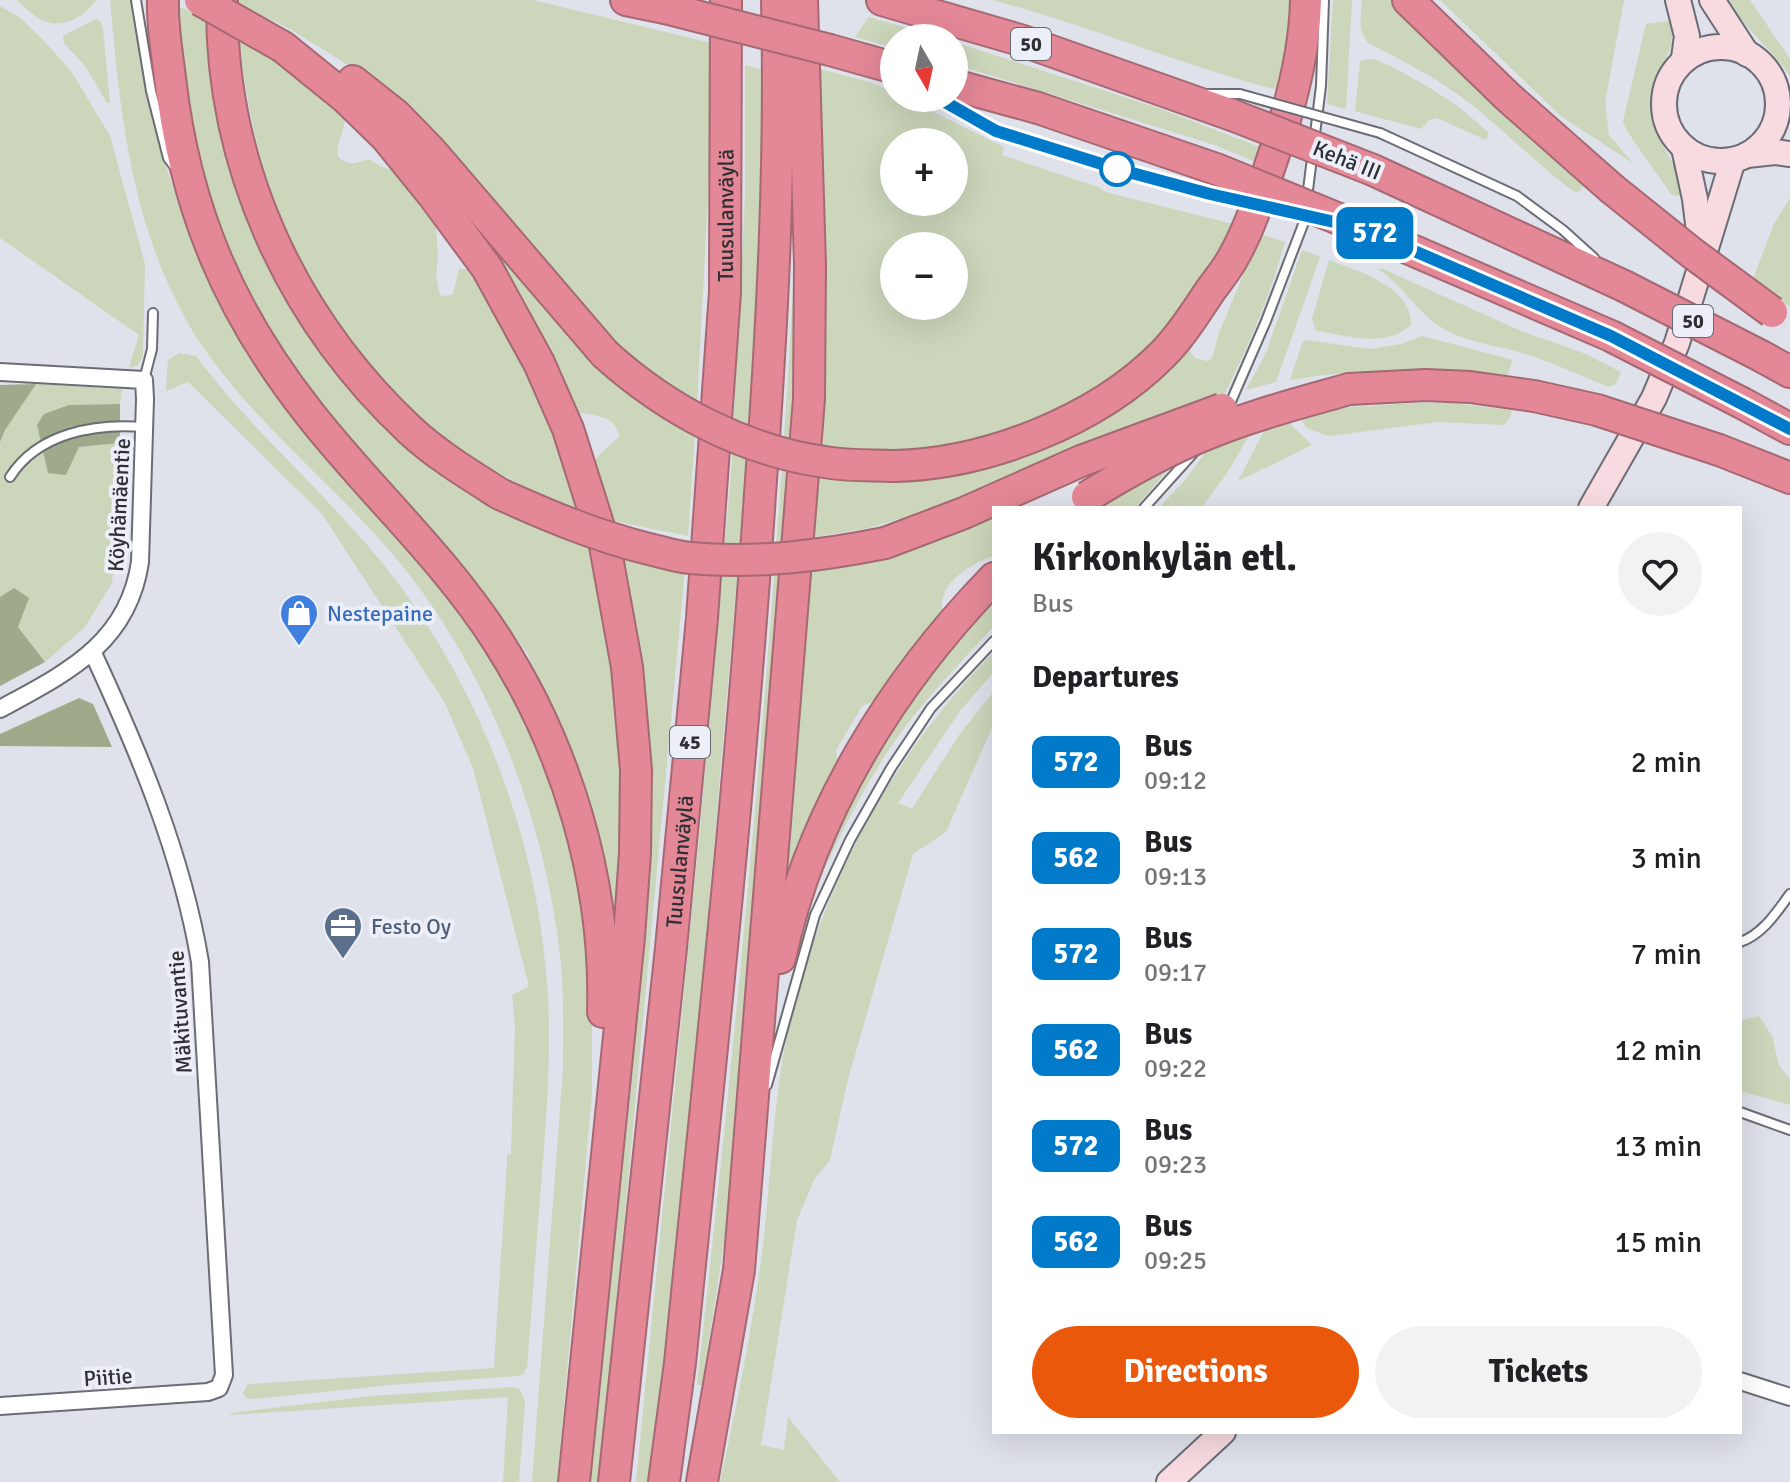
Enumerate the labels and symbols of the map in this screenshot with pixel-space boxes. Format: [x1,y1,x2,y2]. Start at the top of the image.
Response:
north arrow [880,24,968,112]
road number: 50 [1011,28,1051,60]
street label: Kehä III [1309,134,1385,186]
street label: Tuusulanväylä [712,149,739,282]
unlabelled marker [1100,152,1134,186]
line badge: 572 [1329,207,1421,259]
road number: 50 [1673,305,1713,337]
street label: Köyhämäentie [102,438,136,572]
shop icon: Nestepaine [278,592,320,647]
place label: Nestepaine [327,600,433,627]
road number: 45 [670,726,710,758]
street label: Tuusulanväylä [659,794,699,929]
office icon: Festo Oy [322,905,364,960]
place label: Festo Oy [371,913,452,940]
street label: Mäkituvantie [162,950,198,1074]
street label: Piitie [83,1362,133,1392]

